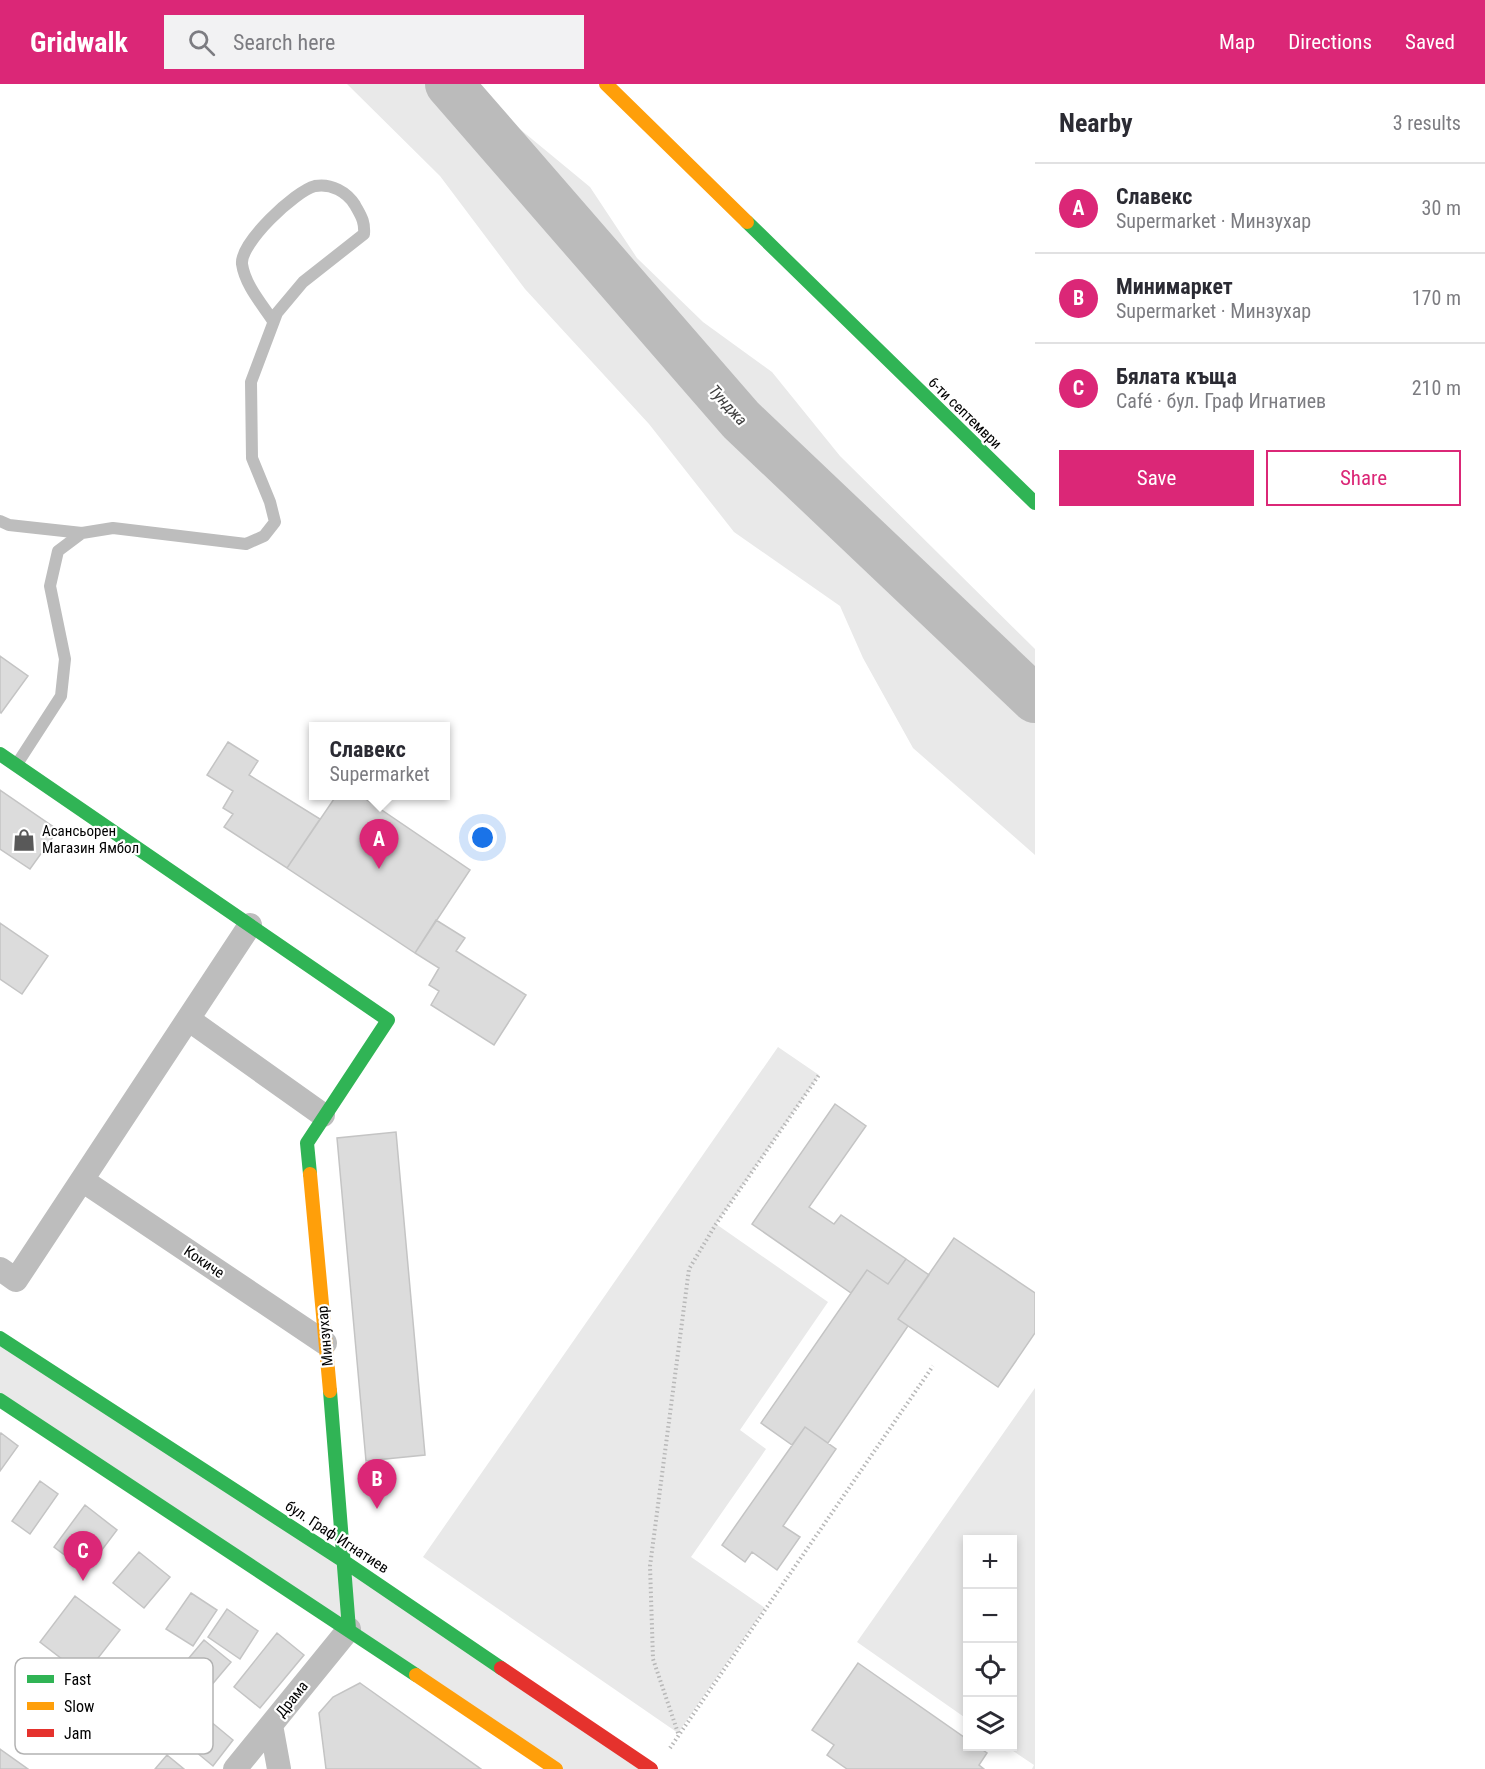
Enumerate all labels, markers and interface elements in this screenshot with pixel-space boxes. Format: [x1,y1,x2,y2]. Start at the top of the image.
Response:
search box [164,15,584,69]
text: Gridwalk [30,26,128,59]
icon: search [185,26,218,59]
text: Search here [233,30,335,55]
text: Map [1219,30,1255,54]
text: Directions [1288,30,1372,54]
text: Saved [1405,30,1455,54]
text: Nearby [1059,108,1133,138]
text: 3 results [1393,111,1461,135]
text: Славекс [1116,184,1192,209]
text: A [1073,196,1084,220]
text: 30 m [1422,196,1461,220]
text: Supermarket · Минзухар [1116,209,1311,233]
text: Минимаркет [1116,274,1233,299]
text: B [1073,286,1084,310]
text: 170 m [1412,286,1461,310]
text: Supermarket · Минзухар [1116,299,1311,323]
text: Бялата къща [1116,364,1237,389]
street label: 6-ти септември [924,373,1006,453]
text: C [1073,376,1084,400]
text: 210 m [1412,376,1461,400]
water label: Тунджа [705,381,751,429]
text: Café · бул. Граф Игнатиев [1116,389,1326,413]
button: Save [1059,450,1254,506]
button: Share [1266,450,1461,506]
popup [309,722,450,800]
text: Славекс [329,737,406,762]
text: Supermarket [329,762,430,786]
pin: A [360,820,398,869]
place label: Асансьорен Магазин Ямбол [42,822,139,857]
your location [468,823,497,852]
shop icon: Асансьорен Магазин Ямбол [11,827,37,853]
street label: Кокиче [180,1242,228,1282]
street label: Минзухар [313,1305,337,1367]
pin: B [358,1460,397,1509]
street label: бул. Граф Игнатиев [282,1497,392,1577]
pin: C [64,1532,103,1581]
map controls [963,1535,1017,1751]
button: + [963,1535,1017,1589]
button: − [963,1589,1017,1643]
button: locate [963,1643,1017,1697]
legend [15,1658,213,1754]
text: Fast [64,1670,91,1689]
street label: Драма [272,1677,312,1721]
text: Slow [64,1697,94,1716]
button: layers [963,1697,1017,1751]
text: Jam [64,1724,91,1743]

